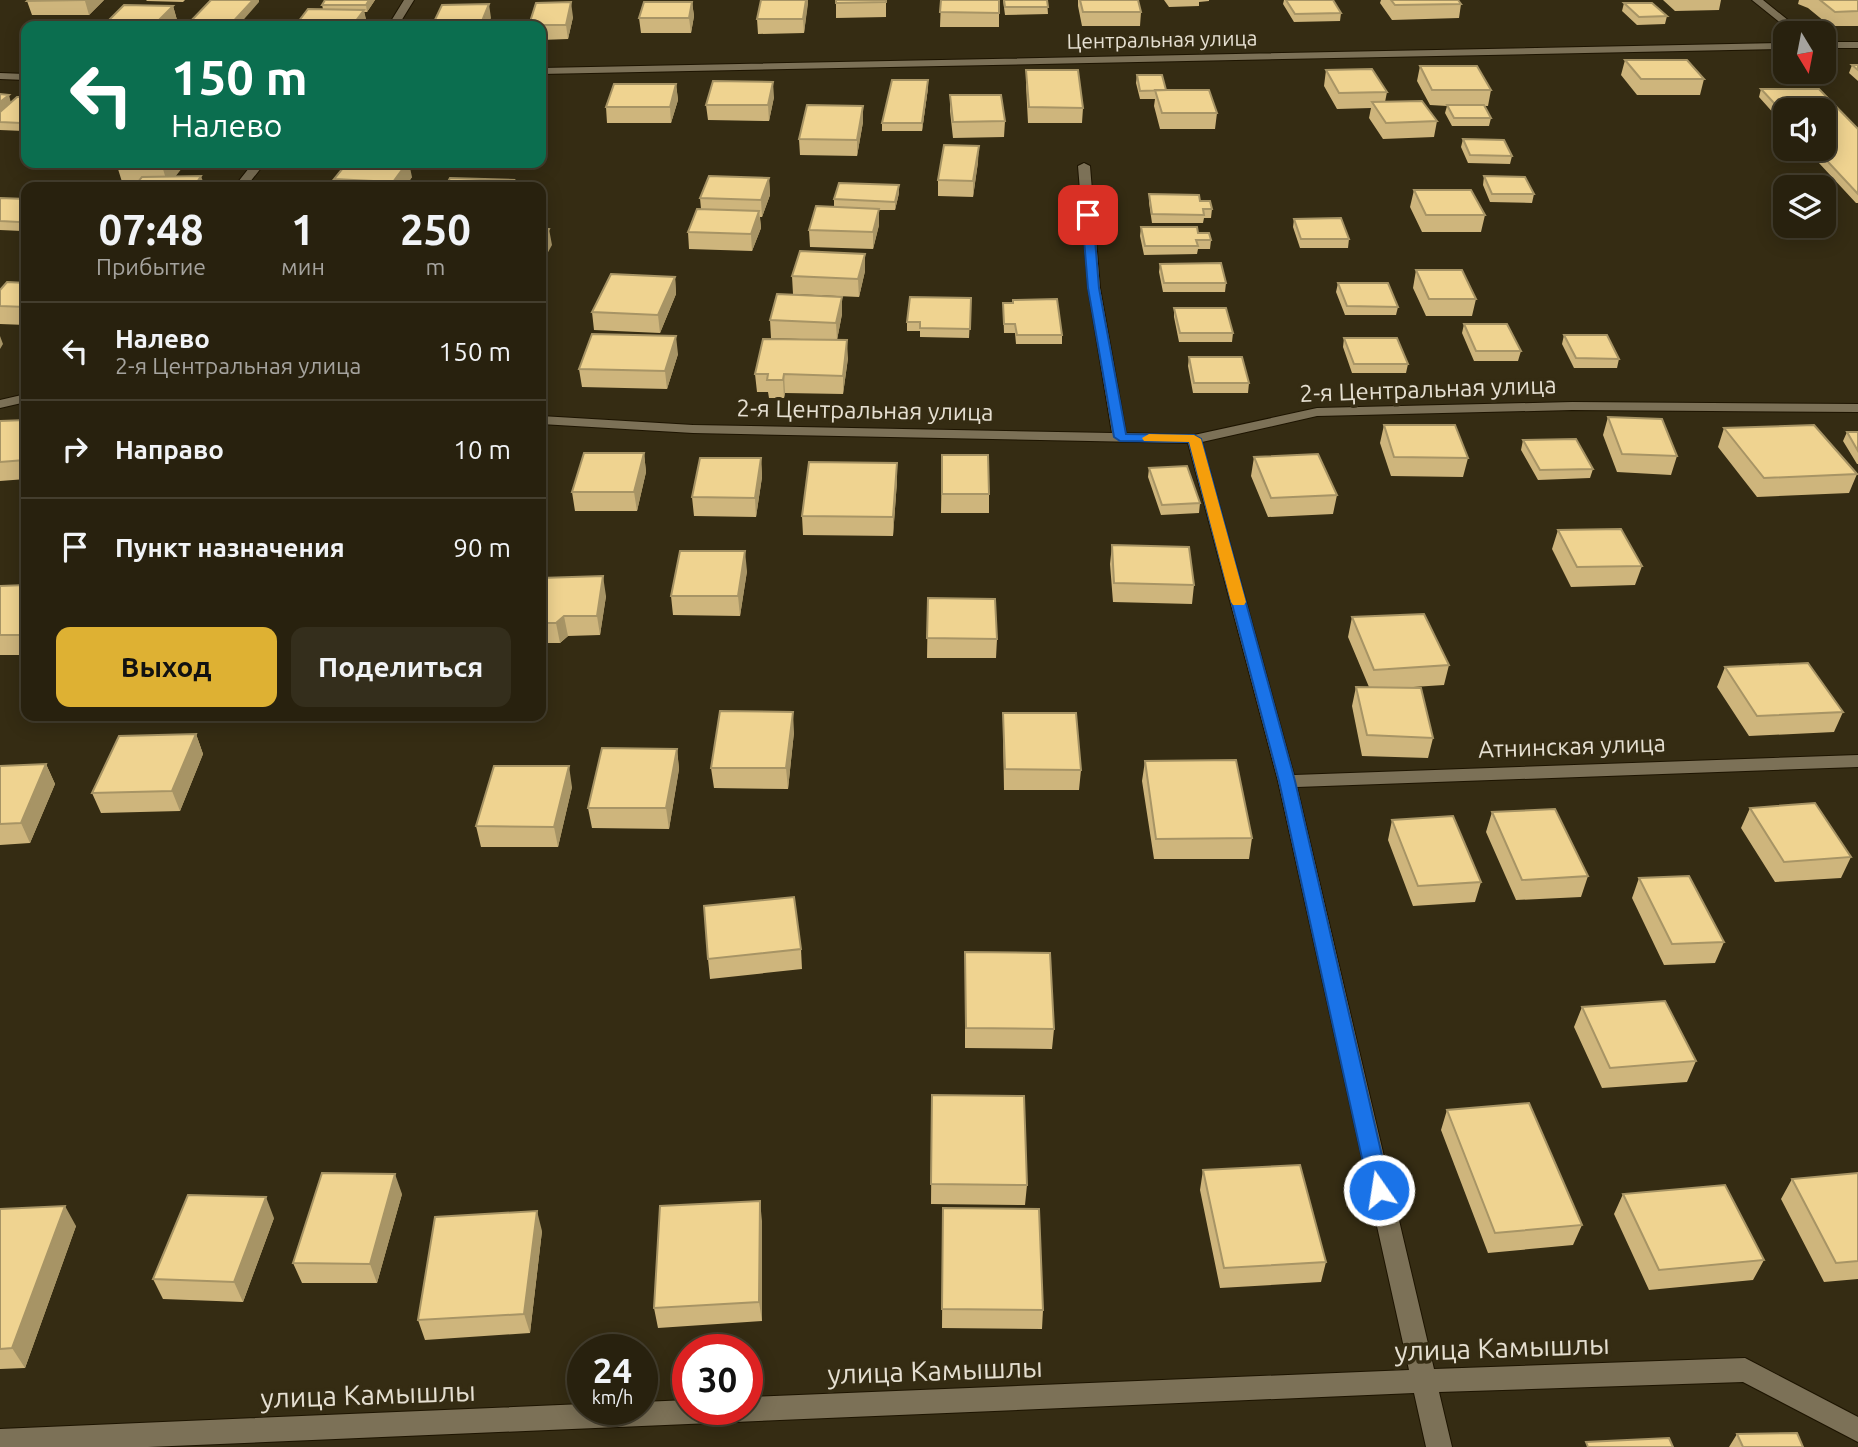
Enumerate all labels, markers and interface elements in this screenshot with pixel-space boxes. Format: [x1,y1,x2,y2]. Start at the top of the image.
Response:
north arrow [1773,21,1836,84]
map controls [1773,21,1836,238]
street label: Центральная улица [1066,25,1258,53]
icon: left [56,49,147,140]
text: 150 m [171,49,308,104]
button: sound [1773,98,1836,161]
text: Налево [171,107,283,143]
button: layers [1773,175,1836,238]
pin [1058,185,1118,245]
icon: arrive [1069,196,1107,234]
text: 07:48 [98,206,204,253]
text: 1 [291,206,315,253]
text: 250 [400,206,471,253]
text: Прибытие [96,254,206,279]
text: мин [281,254,325,279]
text: m [425,254,445,279]
text: Налево [115,324,210,353]
icon: left [56,332,94,370]
text: 150 m [439,337,511,366]
text: 2-я Центральная улица [115,353,361,378]
street label: 2-я Центральная улица [1299,371,1557,407]
street label: 2-я Центральная улица [736,394,994,426]
icon: right [56,430,94,468]
text: Направо [115,435,224,464]
text: 10 m [453,435,511,464]
icon: arrive [56,528,94,566]
text: Пункт назначения [115,533,345,562]
text: 90 m [453,533,511,562]
button: Выход [56,627,277,707]
button: Поделиться [291,627,511,707]
street label: Атнинская улица [1478,729,1666,763]
position arrow [1342,1153,1416,1227]
street label: улица Камышлы [1394,1328,1610,1366]
speed limit sign: 30 [672,1334,763,1425]
text: 24 [593,1350,632,1390]
street label: улица Камышлы [827,1351,1043,1389]
street label: улица Камышлы [260,1375,476,1413]
text: km/h [592,1387,633,1407]

